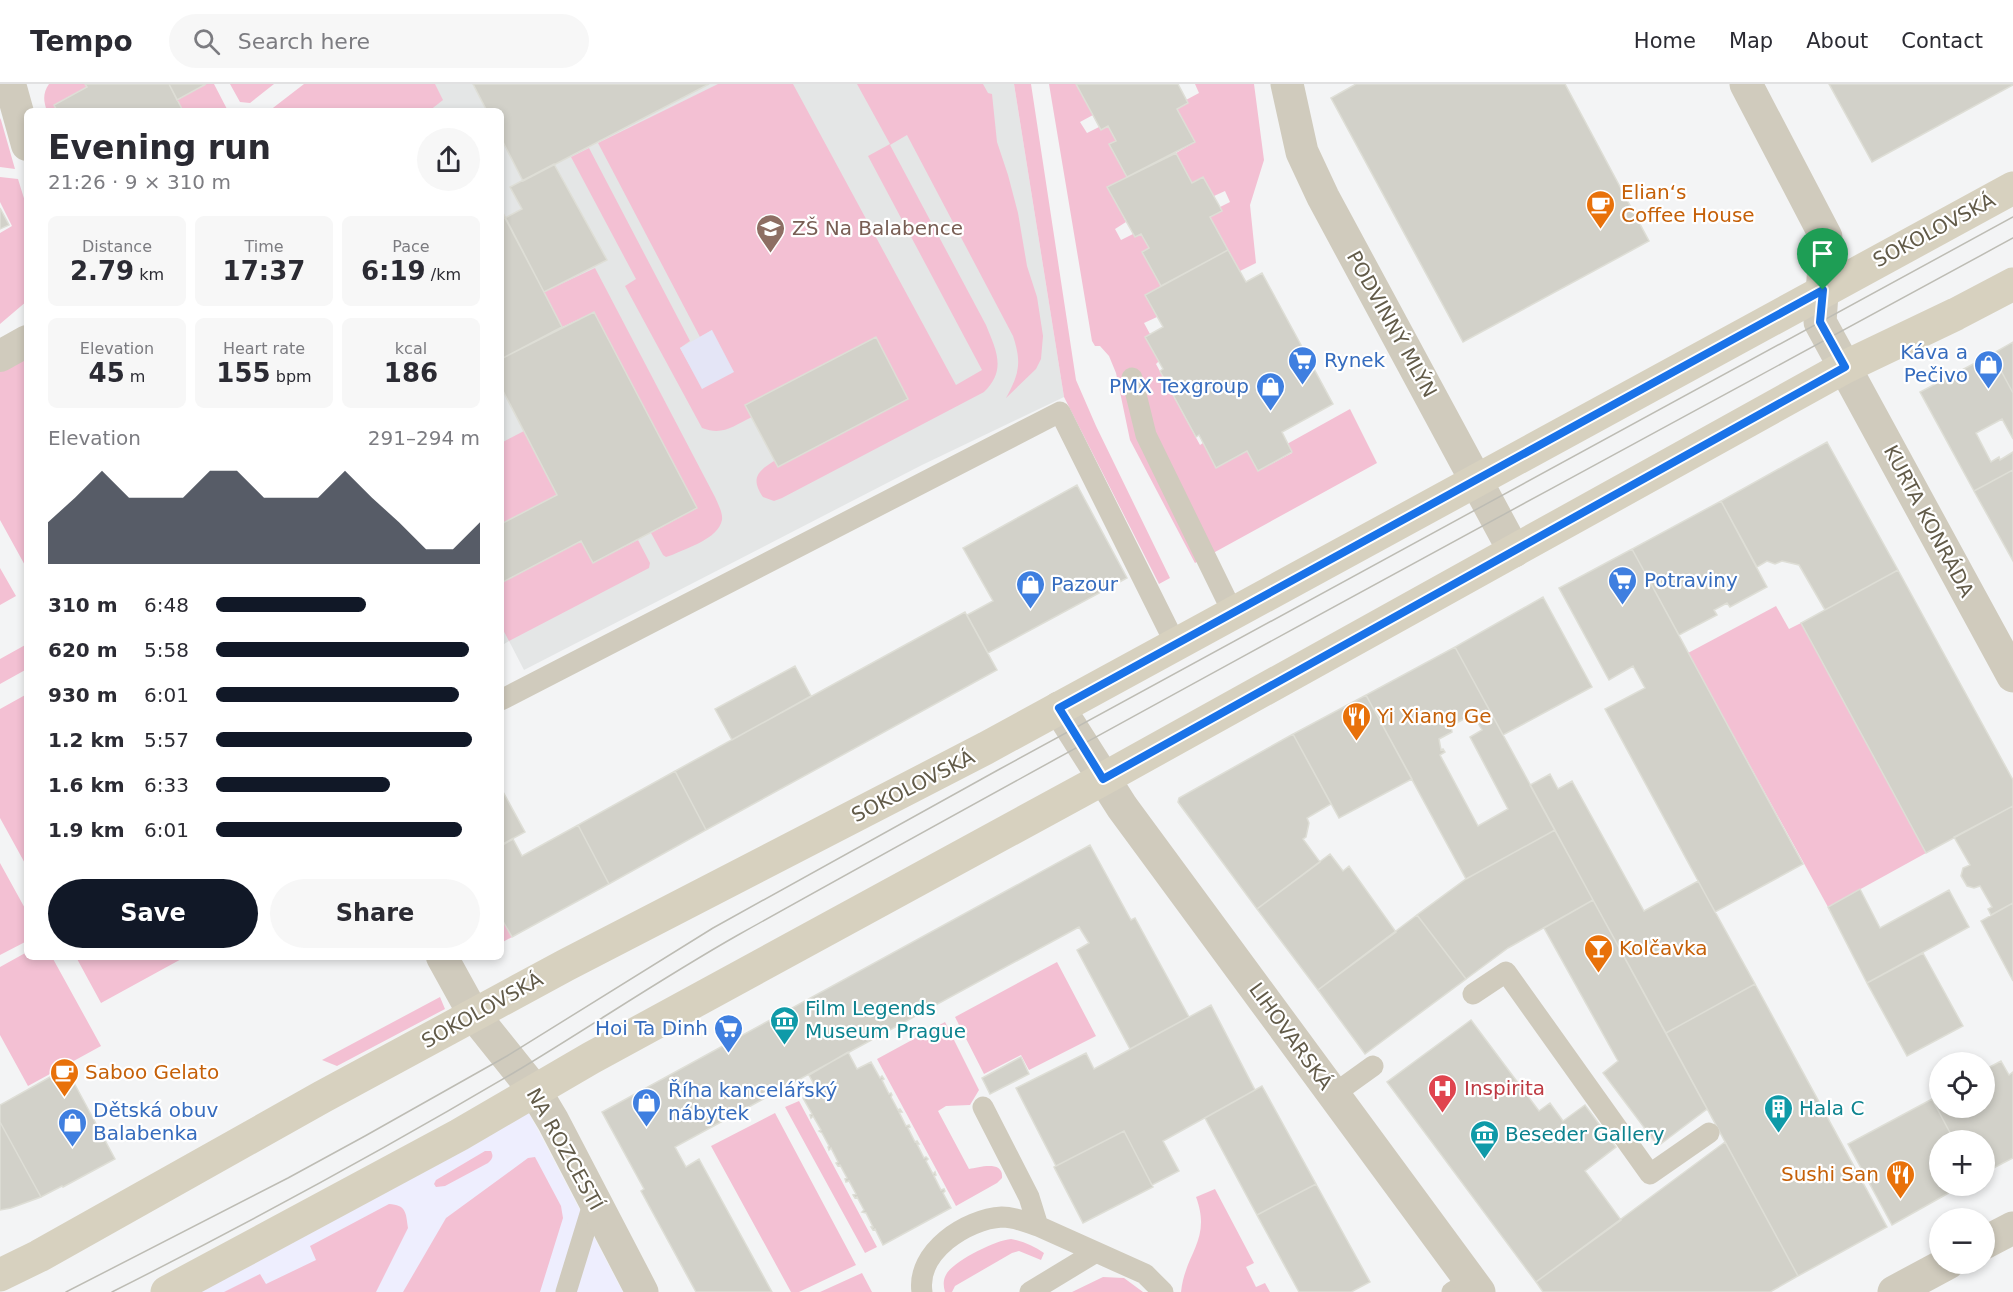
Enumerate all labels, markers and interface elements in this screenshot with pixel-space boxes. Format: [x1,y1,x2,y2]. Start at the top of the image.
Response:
search box [169,14,589,68]
text: Tempo [30,25,133,58]
icon: search [190,25,223,58]
text: Search here [238,29,370,54]
text: Home [1634,29,1696,53]
text: Map [1729,29,1773,53]
text: About [1806,29,1868,53]
text: Contact [1901,29,1983,53]
text: Evening run [48,128,271,167]
button: share [417,128,480,191]
text: 21:26 · 9 × 310 m [48,170,231,194]
place label: Elian‘s Coffee House [1621,180,1755,227]
cafe icon: Elian‘s Coffee House [1584,188,1616,230]
street label: SOKOLOVSKÁ [1869,188,1999,272]
school or university icon: ZŠ Na Balabence [755,212,787,254]
place label: ZŠ Na Balabence [792,216,963,240]
pin [1797,228,1848,290]
text: Distance [82,237,152,256]
text: Time [244,237,284,256]
text: Pace [392,237,430,256]
icon: arrive [1806,237,1839,270]
street label: PODVINNÝ MLÝN [1342,247,1442,401]
text: 2.79 [70,256,134,286]
text: 17:37 [223,256,305,286]
text: 6:19 [361,256,426,286]
text: km [134,265,164,284]
text: /km [426,265,461,284]
text: Elevation [80,339,154,358]
text: Heart rate [223,339,305,358]
text: kcal [395,339,427,358]
place label: Káva a Pečivo [1900,340,1968,387]
supermarket icon: Rynek [1287,344,1319,386]
place label: Rynek [1324,348,1386,372]
shop icon: Káva a Pečivo [1973,348,2005,390]
text: 45 [89,358,125,388]
text: 155 [216,358,271,388]
text: 186 [384,358,438,388]
text: m [125,367,145,386]
text: bpm [271,367,312,386]
shop icon: PMX Texgroup [1254,370,1286,412]
place label: PMX Texgroup [1109,374,1249,398]
text: Elevation [48,426,141,450]
text: 291–294 m [368,426,480,450]
street label: KURTA KONRÁDA [1879,441,1979,601]
supermarket icon: Potraviny [1607,564,1639,606]
shop icon: Pazour [1014,568,1046,610]
place label: Potraviny [1644,568,1738,592]
place label: Pazour [1051,572,1119,596]
text: 310 m [48,593,118,617]
text: 6:48 [144,593,189,617]
text: 620 m [48,638,118,662]
text: 5:58 [144,638,189,662]
text: 930 m [48,683,118,707]
text: 6:01 [144,683,189,707]
restaurant icon: Yi Xiang Ge [1340,700,1372,742]
place label: Yi Xiang Ge [1376,704,1491,728]
text: 1.2 km [48,728,125,752]
text: 5:57 [144,728,189,752]
street label: SOKOLOVSKÁ [847,745,979,827]
text: 1.6 km [48,773,125,797]
text: 6:33 [144,773,189,797]
text: 1.9 km [48,818,125,842]
text: 6:01 [144,818,189,842]
button: Save [48,879,258,948]
button: Share [270,879,480,948]
bar icon: Kolčavka [1582,932,1614,974]
place label: Kolčavka [1619,936,1708,960]
street label: SOKOLOVSKÁ [417,967,547,1053]
street label: LIHOVARSKÁ [1244,978,1338,1095]
place label: Film Legends Museum Prague [805,996,966,1043]
museum icon: Film Legends Museum Prague [768,1004,800,1046]
supermarket icon: Hoi Ta Dinh [713,1012,745,1054]
place label: Hoi Ta Dinh [595,1016,708,1040]
map controls [1929,1052,1995,1274]
button: locate [1929,1052,1995,1118]
cafe icon: Saboo Gelato [48,1056,80,1098]
place label: Saboo Gelato [85,1060,219,1084]
hospital icon: Inspirita [1427,1072,1459,1114]
place label: Inspirita [1464,1076,1545,1100]
place label: Říha kancelářský nábytek [668,1078,838,1125]
street label: NA ROZCESTÍ [522,1084,608,1214]
shop icon: Říha kancelářský nábytek [631,1086,663,1128]
building icon: Hala C [1762,1092,1794,1134]
place label: Hala C [1799,1096,1864,1120]
place label: Dětská obuv Balabenka [93,1098,218,1145]
shop icon: Dětská obuv Balabenka [56,1106,88,1148]
museum icon: Beseder Gallery [1468,1118,1500,1160]
place label: Beseder Gallery [1505,1122,1665,1146]
button: + [1929,1130,1995,1196]
restaurant icon: Sushi San [1884,1158,1916,1200]
place label: Sushi San [1781,1162,1879,1186]
button: − [1929,1208,1995,1274]

